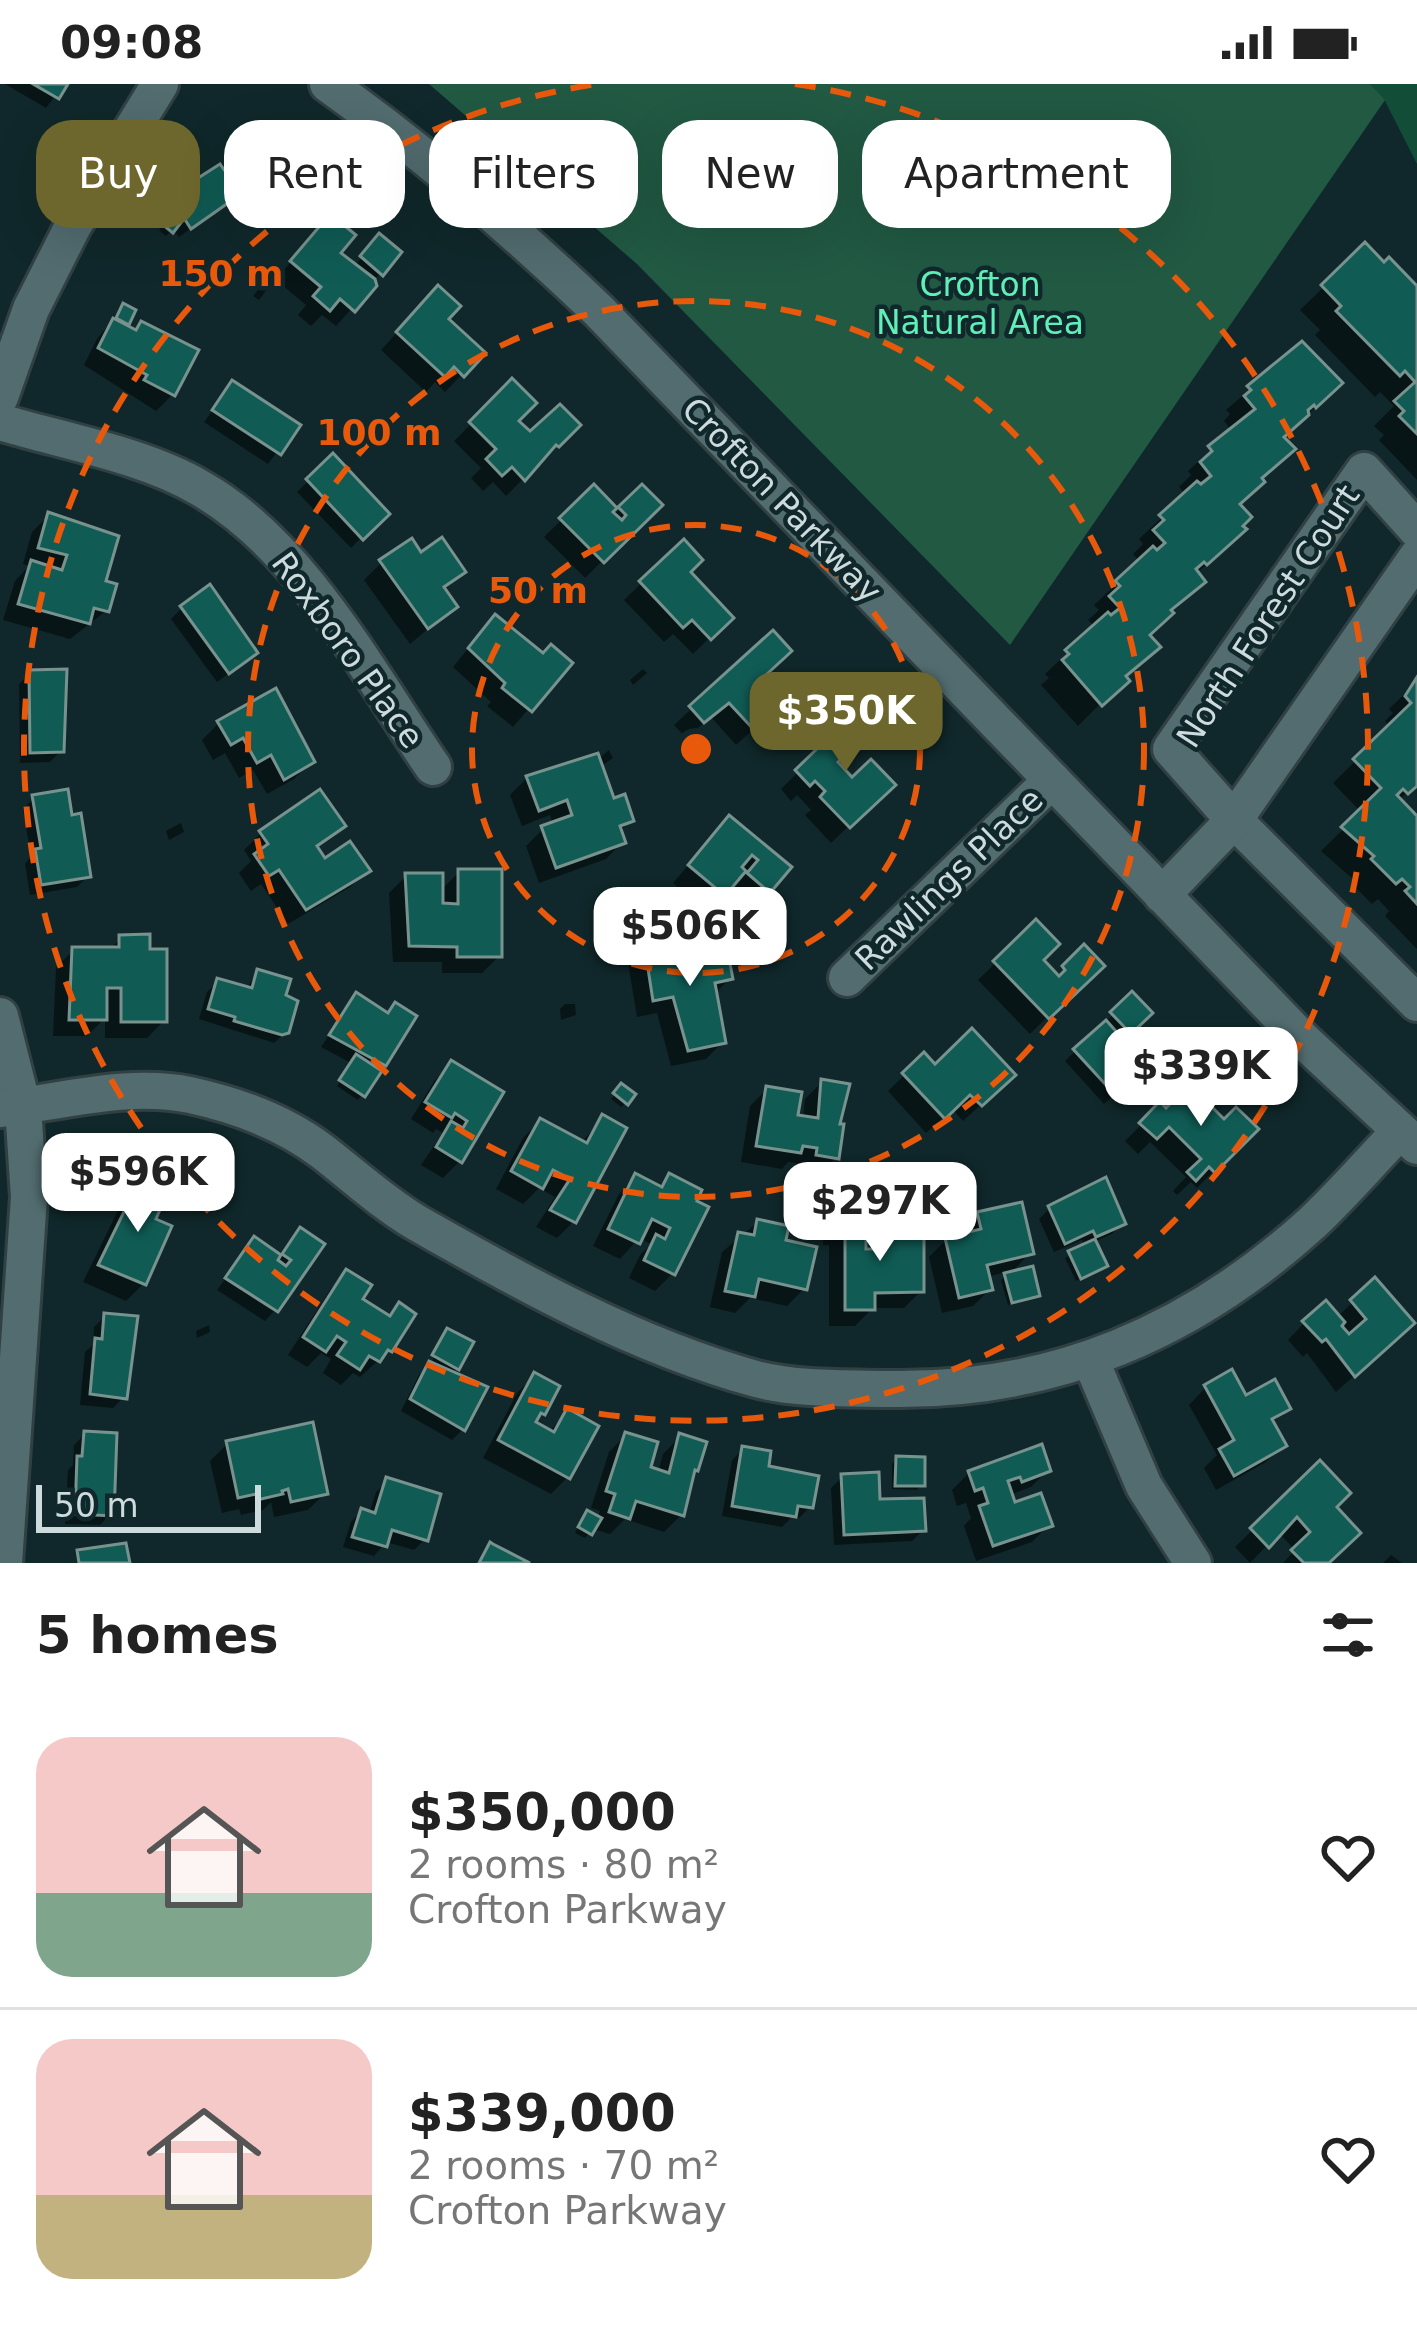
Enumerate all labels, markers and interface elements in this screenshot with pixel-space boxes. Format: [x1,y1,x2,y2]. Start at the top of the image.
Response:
text: 09:08 [60,16,203,69]
chip: Buy [36,120,200,228]
chip: Rent [224,120,405,228]
chip: Filters [429,120,638,228]
chip: New [662,120,838,228]
chip: Apartment [862,120,1171,228]
text: 150 m [158,253,284,294]
park label: Crofton Natural Area [876,265,1084,342]
street label: Crofton Parkway [674,389,890,611]
text: 100 m [316,412,442,453]
street label: North Forest Court [1169,477,1367,755]
street label: Roxboro Place [264,544,432,756]
text: 50 m [488,570,588,611]
pin: $350K [762,672,930,774]
text: $350K [777,688,915,733]
centre of rings [675,728,717,770]
street label: Rawlings Place [847,780,1051,978]
pin: $506K [606,887,774,989]
text: $506K [621,903,759,948]
pin: $339K [1117,1027,1285,1129]
text: $339K [1132,1043,1270,1088]
pin: $596K [54,1133,222,1235]
text: $596K [69,1149,207,1194]
pin: $297K [796,1162,964,1264]
text: $297K [811,1178,949,1223]
scale bar [36,1479,261,1532]
text: 50 m [54,1486,139,1525]
icon: filters [1315,1602,1381,1668]
text: 5 homes [36,1606,279,1665]
text: $350,000 [408,1783,676,1842]
icon: home [132,1785,276,1929]
icon: heart [1315,1824,1381,1890]
text: 2 rooms · 80 m² [408,1842,719,1887]
text: Crofton Parkway [408,1887,727,1932]
text: $339,000 [408,2084,676,2143]
icon: home [132,2087,276,2231]
icon: heart [1315,2126,1381,2192]
text: 2 rooms · 70 m² [408,2143,719,2188]
text: Crofton Parkway [408,2188,727,2233]

